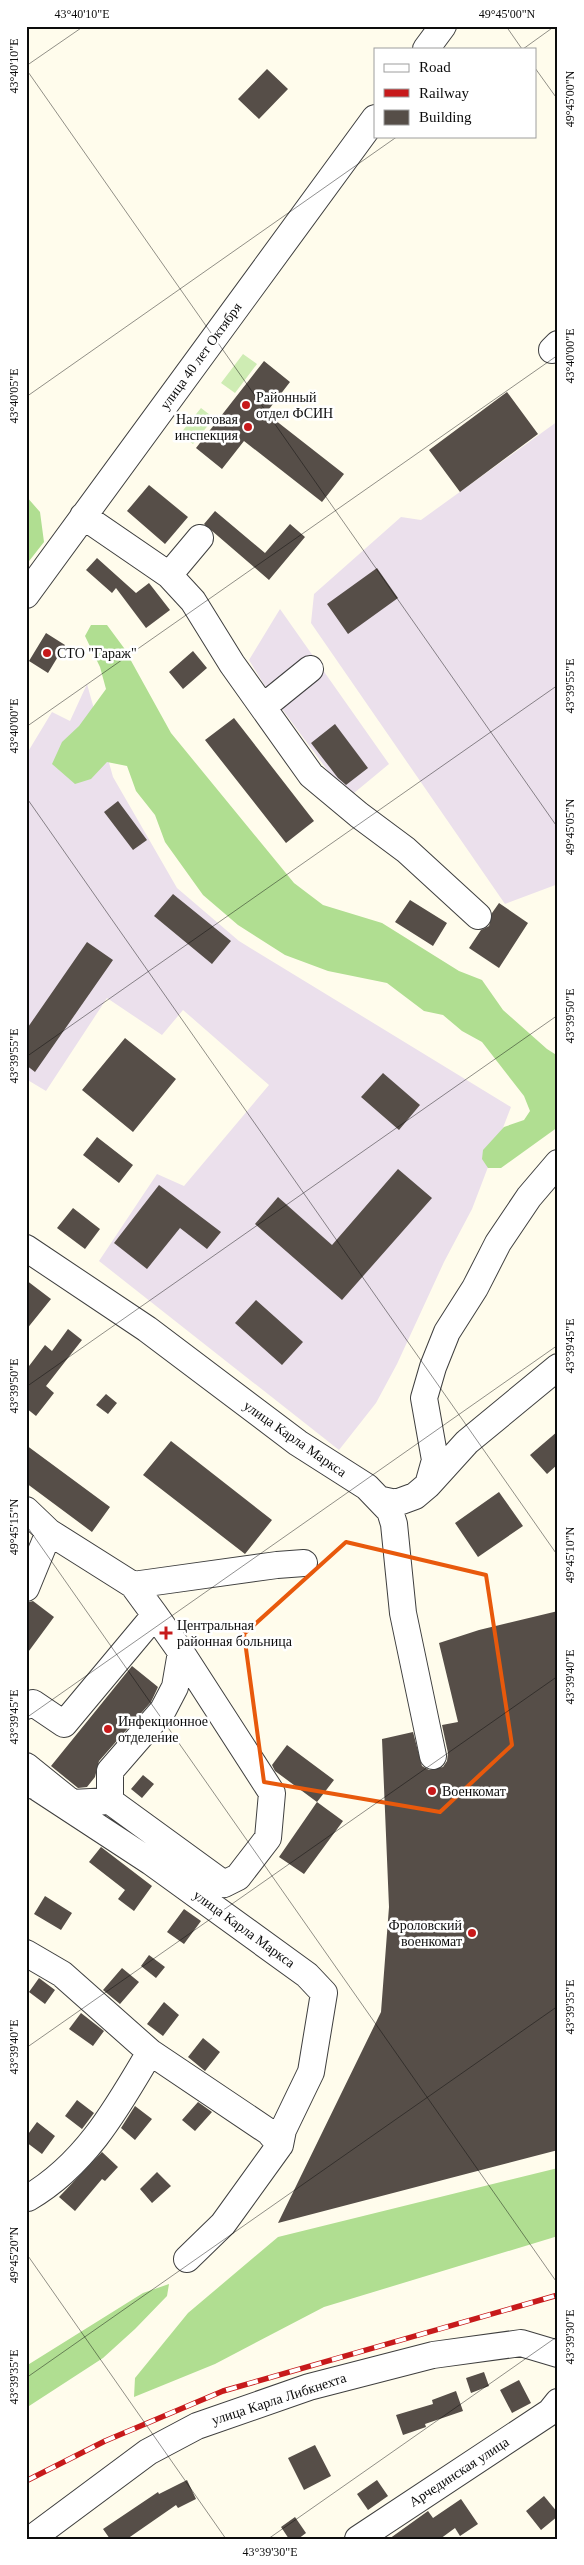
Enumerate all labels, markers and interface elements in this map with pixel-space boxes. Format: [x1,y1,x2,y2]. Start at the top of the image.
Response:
text: 43°40'10"E [54,7,110,21]
text: 49°45'00"N [479,7,536,21]
text: 43°40'10"E [7,38,21,94]
legend [374,48,536,138]
text: Road [419,59,451,75]
text: 49°45'00"N [563,70,577,127]
text: Railway [419,85,469,101]
text: Building [419,109,472,125]
street label: улица 40 лет Октября [157,299,245,412]
text: 43°40'00"E [563,328,577,384]
text: 43°40'05"E [7,368,21,424]
place label: Районный отдел ФСИН [256,390,333,421]
marker: Районный отдел ФСИН [240,399,252,411]
place label: Налоговая инспекция [175,412,239,443]
marker: Налоговая инспекция [242,421,254,433]
place label: СТО "Гараж" [57,646,137,661]
marker: СТО "Гараж" [41,647,53,659]
text: 43°39'55"E [563,658,577,714]
text: 43°40'00"E [7,698,21,754]
text: 49°45'05"N [563,798,577,855]
text: 43°39'50"E [563,988,577,1044]
text: 43°39'55"E [7,1028,21,1084]
text: 43°39'45"E [563,1318,577,1374]
text: 43°39'50"E [7,1358,21,1414]
street label: улица Карла Маркса [241,1398,350,1480]
text: 49°45'15"N [7,1498,21,1555]
text: 49°45'10"N [563,1526,577,1583]
place label: Центральная районная больница [177,1618,293,1649]
marker: Центральная районная больница [159,1626,173,1640]
text: 43°39'40"E [563,1649,577,1705]
text: 43°39'45"E [7,1689,21,1745]
place label: Инфекционное отделение [118,1714,208,1745]
marker: Инфекционное отделение [102,1723,114,1735]
place label: Военкомат [442,1784,506,1799]
marker: Военкомат [426,1785,438,1797]
street label: улица Карла Маркса [190,1887,298,1971]
place label: Фроловский военкомат [389,1918,463,1949]
marker: Фроловский военкомат [466,1927,478,1939]
text: 43°39'35"E [563,1979,577,2035]
text: 43°39'40"E [7,2019,21,2075]
text: 49°45'20"N [7,2226,21,2283]
text: 43°39'30"E [563,2309,577,2365]
text: 43°39'35"E [7,2349,21,2405]
street label: улица Карла Либкнехта [210,2370,349,2428]
street label: Арчединская улица [406,2434,512,2510]
text: 43°39'30"E [242,2545,298,2559]

